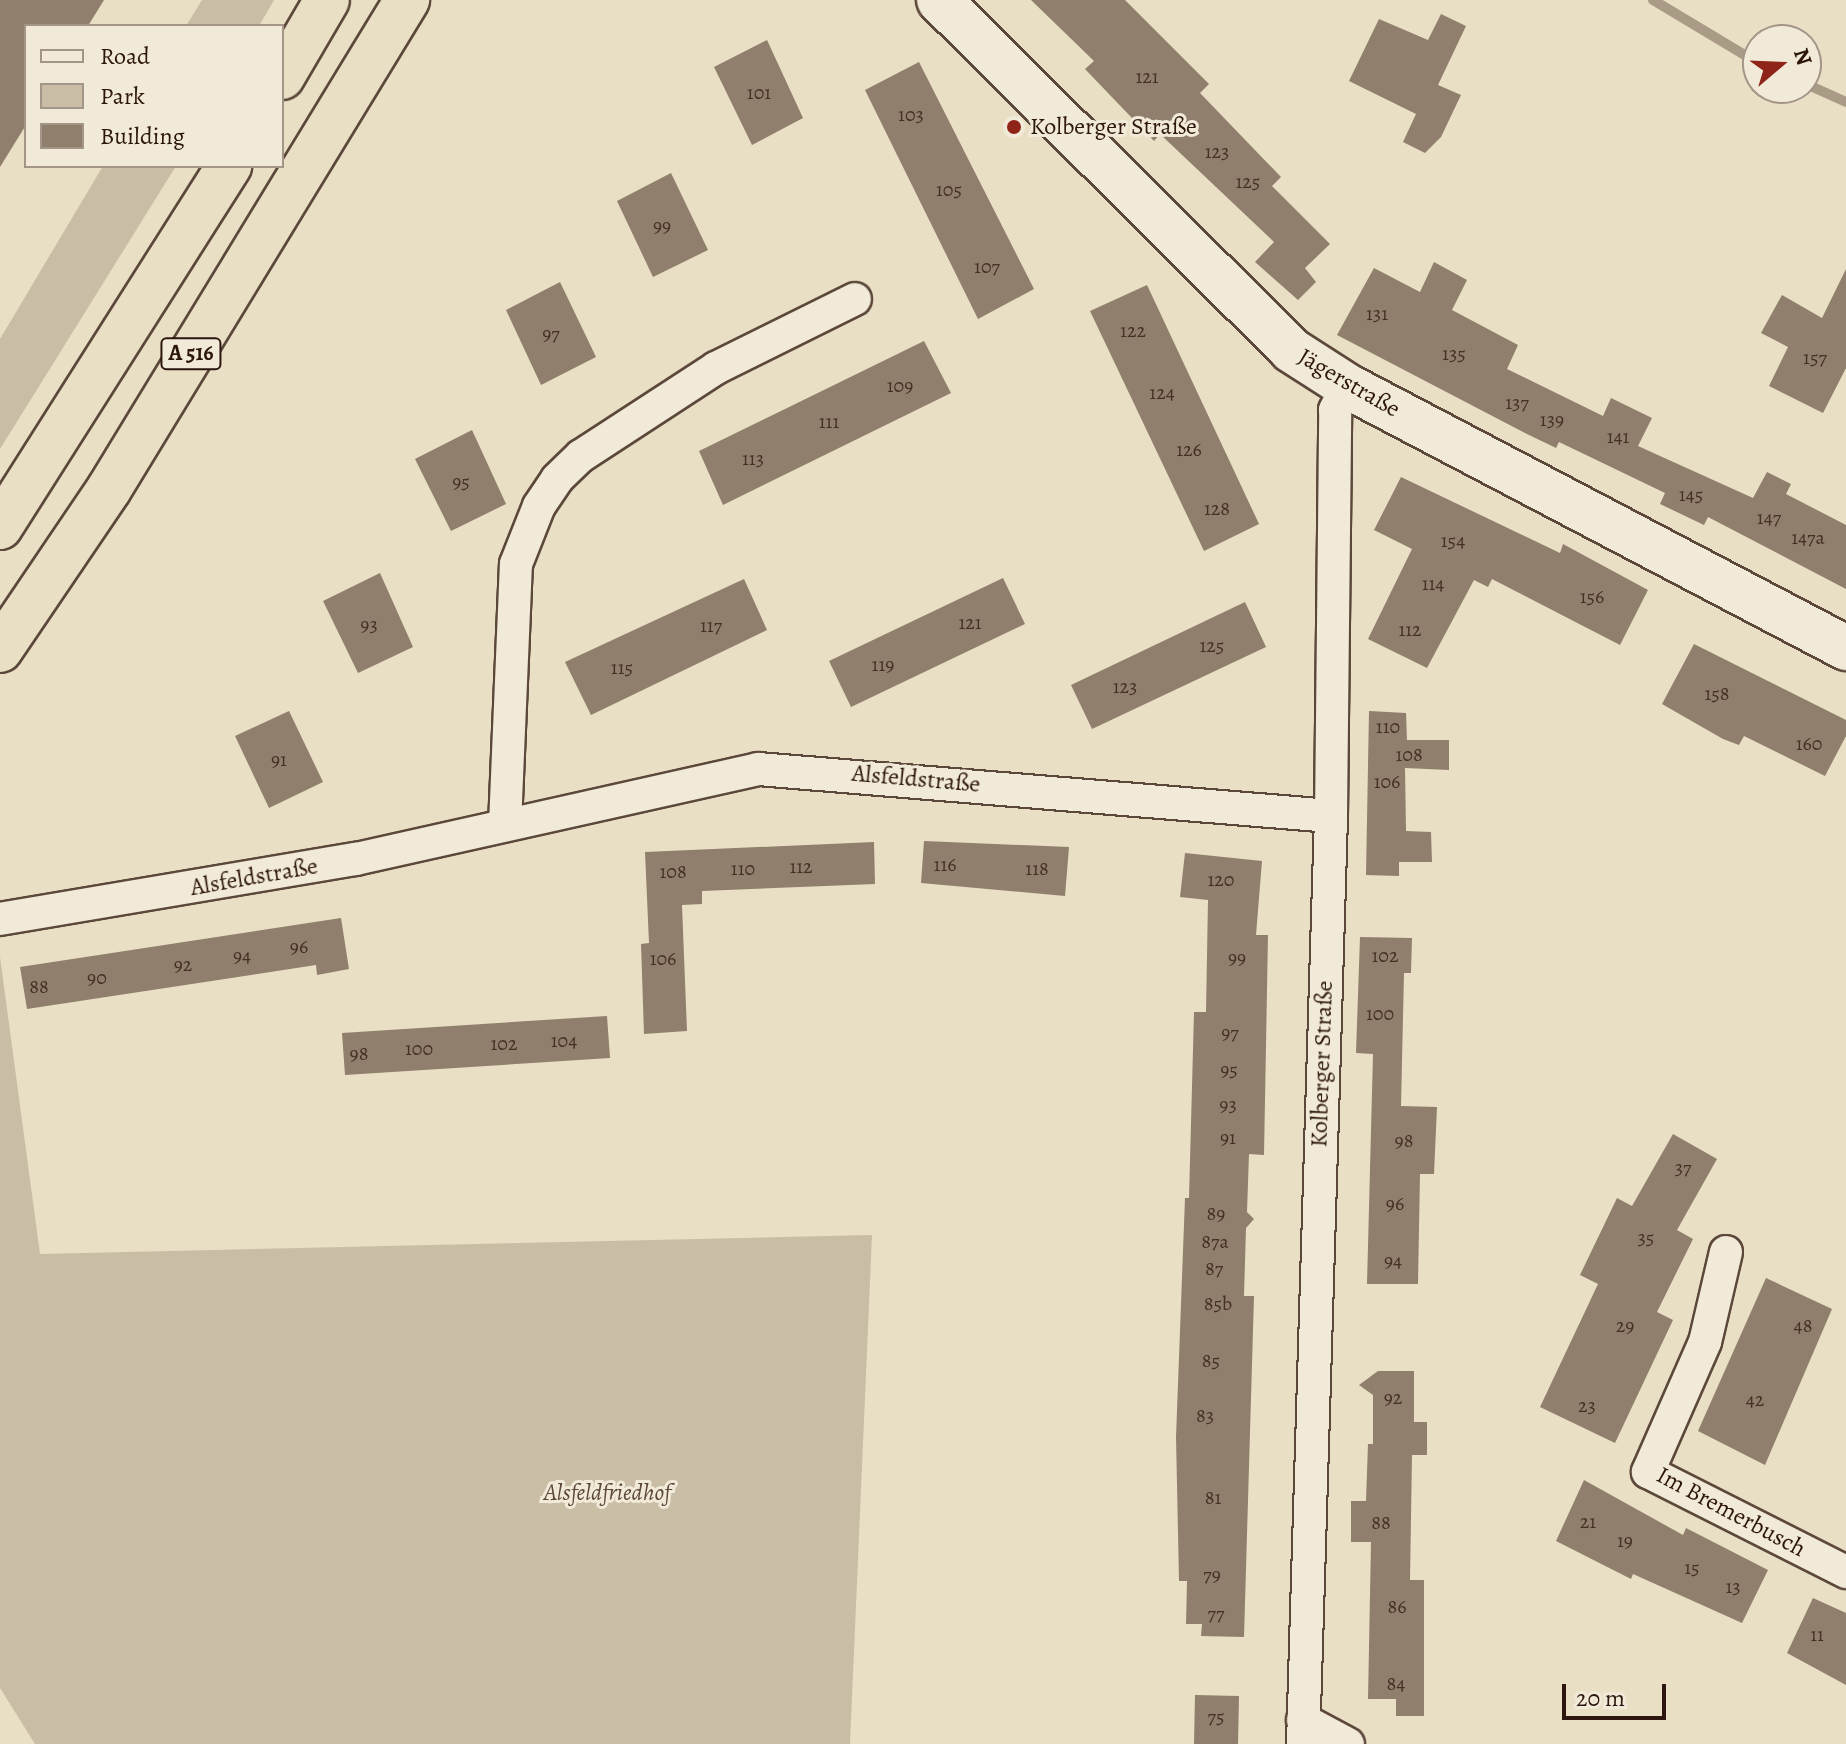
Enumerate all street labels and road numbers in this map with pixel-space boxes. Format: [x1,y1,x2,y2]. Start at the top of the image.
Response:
road number: A 516 [159,336,223,372]
street label: Jägerstraße [1293,342,1405,424]
street label: Alsfeldstraße [851,759,981,799]
street label: Alsfeldstraße [188,852,320,902]
street label: Kolberger Straße [1305,980,1339,1148]
street label: Im Bremerbusch [1652,1461,1810,1563]

